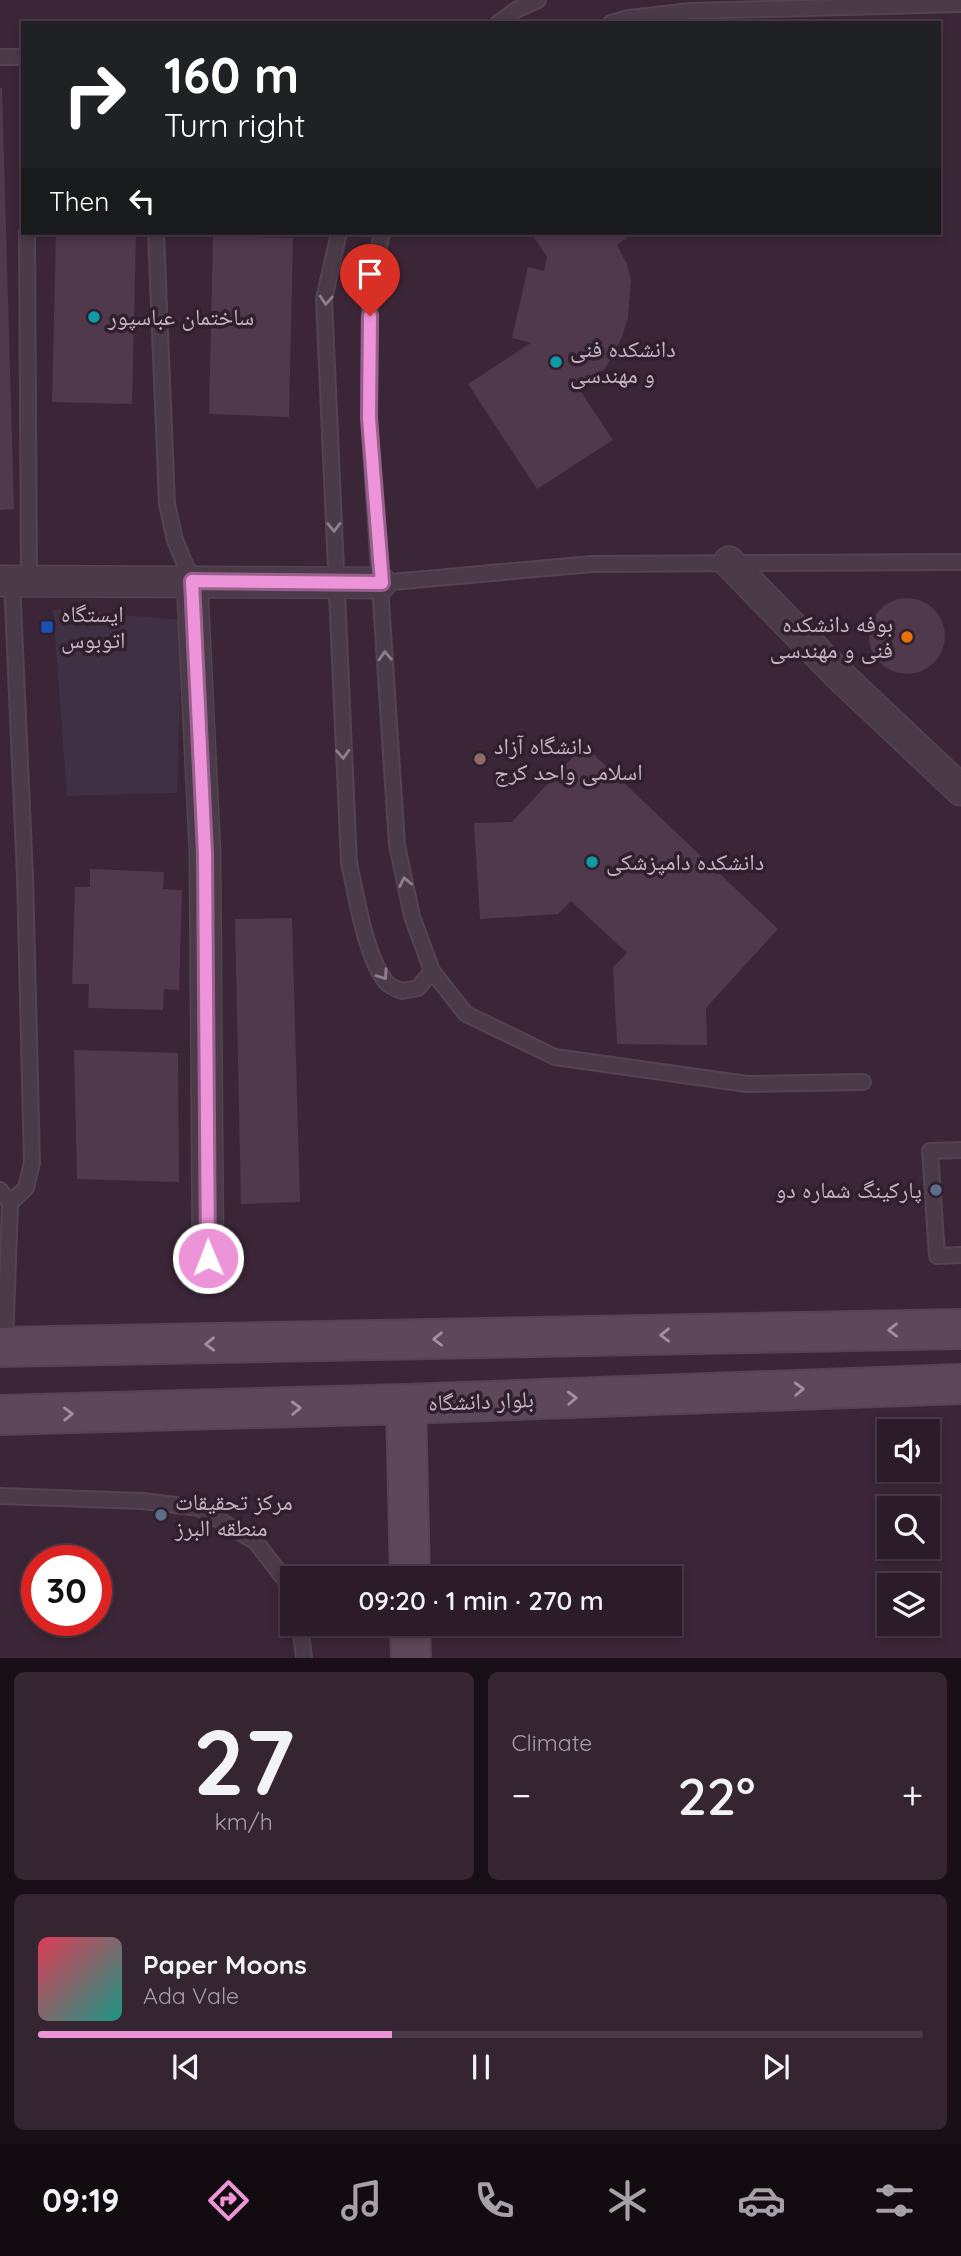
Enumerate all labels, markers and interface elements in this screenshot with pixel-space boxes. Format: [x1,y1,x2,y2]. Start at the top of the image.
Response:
text: 160 m [164,44,299,105]
icon: right [49,49,140,140]
text: Turn right [164,105,305,145]
icon: left [123,182,161,220]
text: Then [49,185,109,218]
pin [340,244,400,316]
icon: arrive [351,255,389,293]
one-way arrow [319,294,334,305]
place label: ساختمان عباسپور [107,302,254,331]
marker: ساختمان عباسپور [86,309,102,325]
place label: دانشکده فنی و مهندسی [570,334,676,389]
marker: دانشکده فنی و مهندسی [548,354,564,370]
one-way arrow [326,522,342,532]
place label: ایستگاه اتوبوس [61,599,126,654]
place label: بوفه دانشکده فنی و مهندسی [770,609,893,664]
marker: ایستگاه اتوبوس [39,619,55,635]
marker: بوفه دانشکده فنی و مهندسی [899,629,915,645]
one-way arrow [377,650,392,661]
place label: دانشگاه آزاد اسلامی واحد کرج [494,731,643,787]
one-way arrow [336,749,351,760]
marker: دانشگاه آزاد اسلامی واحد کرج [472,751,488,767]
place label: دانشکده دامپزشکی [606,847,764,876]
marker: دانشکده دامپزشکی [584,854,600,870]
one-way arrow [398,876,413,888]
one-way arrow [375,967,387,980]
place label: پارکینگ شماره دو [775,1175,922,1204]
marker: پارکینگ شماره دو [928,1182,944,1198]
position arrow [171,1221,245,1295]
one-way arrow [887,1322,898,1338]
one-way arrow [660,1327,671,1342]
one-way arrow [432,1331,443,1347]
one-way arrow [205,1336,216,1351]
one-way arrow [794,1381,805,1396]
street label: بلوار دانشگاه [428,1384,534,1417]
one-way arrow [567,1390,578,1405]
one-way arrow [290,1400,301,1415]
one-way arrow [63,1406,74,1421]
map controls [877,1419,940,1636]
button: sound [877,1419,940,1482]
place label: مرکز تحقیقات منطقه البرز [174,1487,293,1542]
button: search [877,1496,940,1559]
marker: مرکز تحقیقات منطقه البرز [153,1507,169,1523]
speed limit sign: 30 [21,1545,112,1636]
button: layers [877,1573,940,1636]
text: 09:20 · 1 min · 270 m [358,1584,604,1617]
text: 27 [193,1704,295,1818]
text: Climate [512,1728,592,1757]
text: 22° [677,1763,755,1828]
text: − [512,1771,531,1819]
text: + [902,1771,923,1819]
text: km/h [215,1807,273,1836]
text: Paper Moons [143,1948,307,1981]
text: Ada Vale [143,1981,239,2010]
icon: previous [167,2048,205,2086]
icon: pause [462,2048,500,2086]
icon: next [757,2048,795,2086]
icon: directions [204,2176,253,2225]
icon: music [337,2176,386,2225]
icon: phone [470,2176,519,2225]
icon: climate [603,2176,652,2225]
icon: car [737,2176,786,2225]
icon: filters [870,2176,919,2225]
text: 09:19 [42,2180,119,2220]

